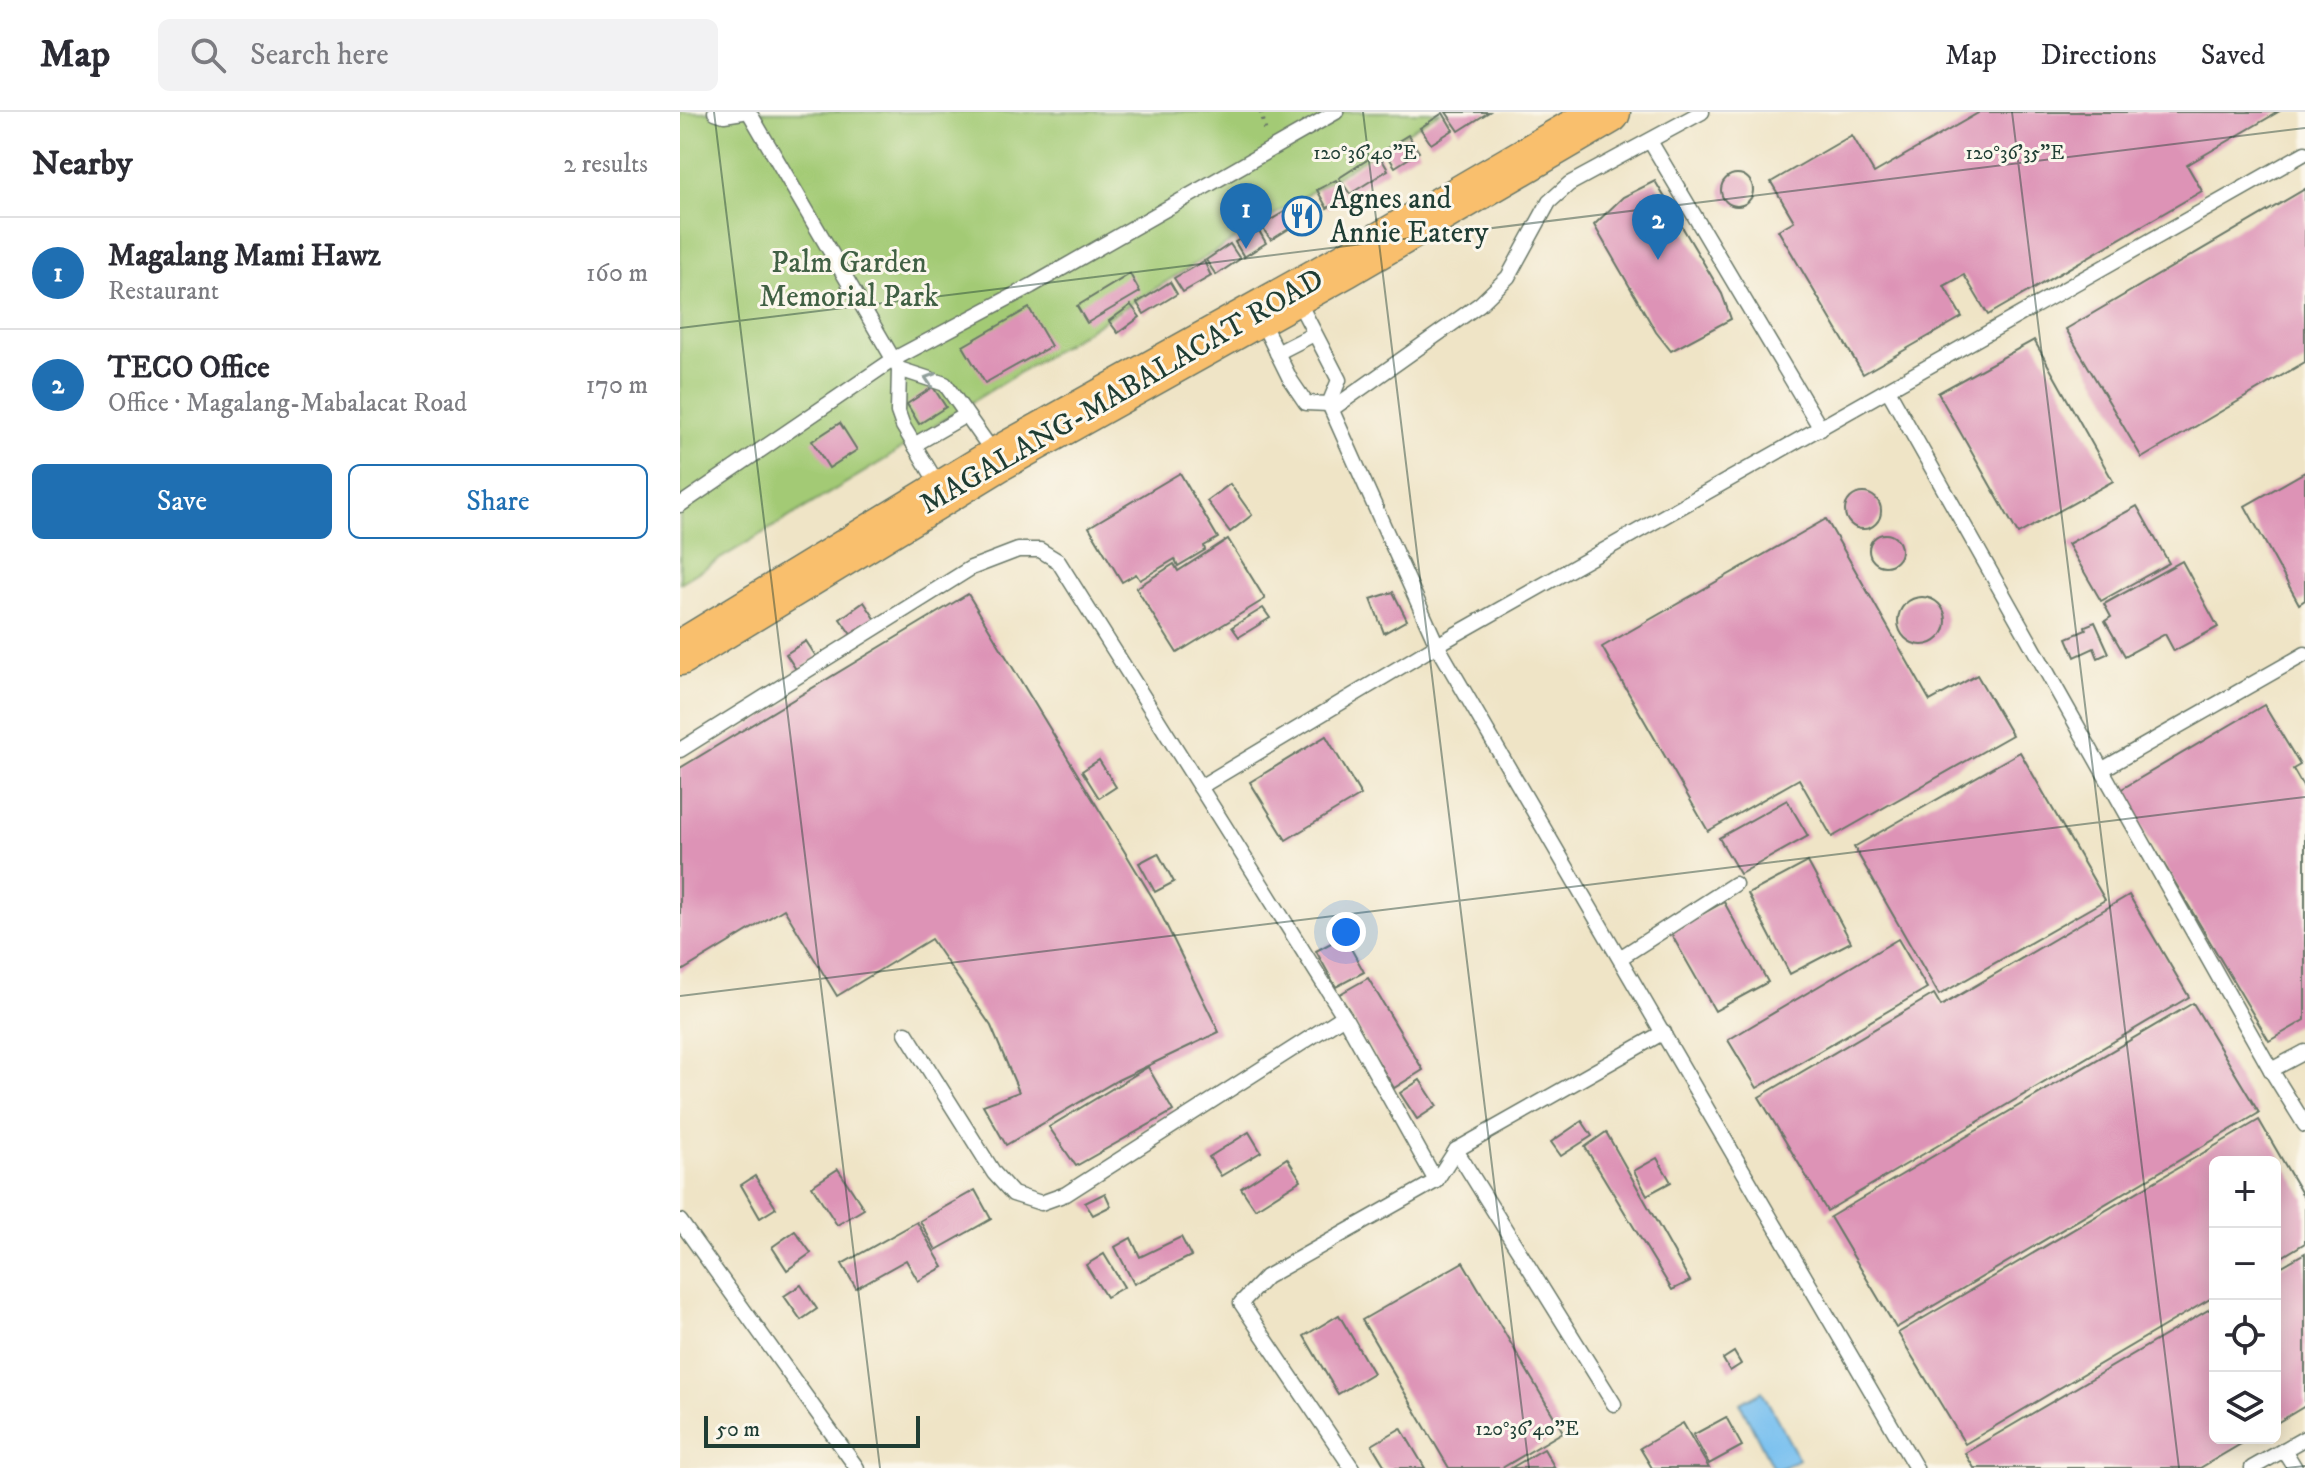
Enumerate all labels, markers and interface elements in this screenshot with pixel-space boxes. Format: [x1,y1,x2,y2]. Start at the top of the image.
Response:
search box [158,19,718,91]
text: Map [40,31,110,79]
icon: search [186,33,230,77]
text: Search here [250,37,389,74]
text: Map [1945,38,1997,73]
text: Directions [2041,38,2157,73]
text: Saved [2201,38,2265,73]
text: 120°36'40"E [1313,141,1417,166]
text: 120°36'35"E [1966,141,2064,166]
text: Nearby [32,143,133,185]
text: 2 results [563,148,648,181]
place label: Agnes and Annie Eatery [1330,181,1489,252]
pin: 1 [1220,183,1272,249]
pin: 2 [1632,194,1684,260]
restaurant icon: Agnes and Annie Eatery [1281,195,1323,237]
text: Magalang Mami Hawz [108,238,381,275]
park label: Palm Garden Memorial Park [759,245,939,316]
text: 1 [53,257,63,290]
text: 160 m [586,257,648,290]
street label: MAGALANG-MABALACAT ROAD [913,261,1331,523]
text: Restaurant [108,275,219,308]
text: TECO Office [108,350,270,387]
text: 2 [52,369,64,402]
text: 170 m [586,369,648,402]
one-way arrow [923,372,937,388]
text: Office · Magalang-Mabalacat Road [108,387,467,420]
button: Save [32,464,332,539]
button: Share [348,464,648,539]
your location [1326,912,1366,952]
map controls [2209,1156,2281,1444]
button: + [2209,1156,2281,1228]
button: − [2209,1228,2281,1300]
button: locate [2209,1300,2281,1372]
button: layers [2209,1372,2281,1444]
scale bar [704,1412,920,1448]
text: 50 m [716,1416,760,1443]
text: 120°36'40"E [1475,1417,1579,1442]

